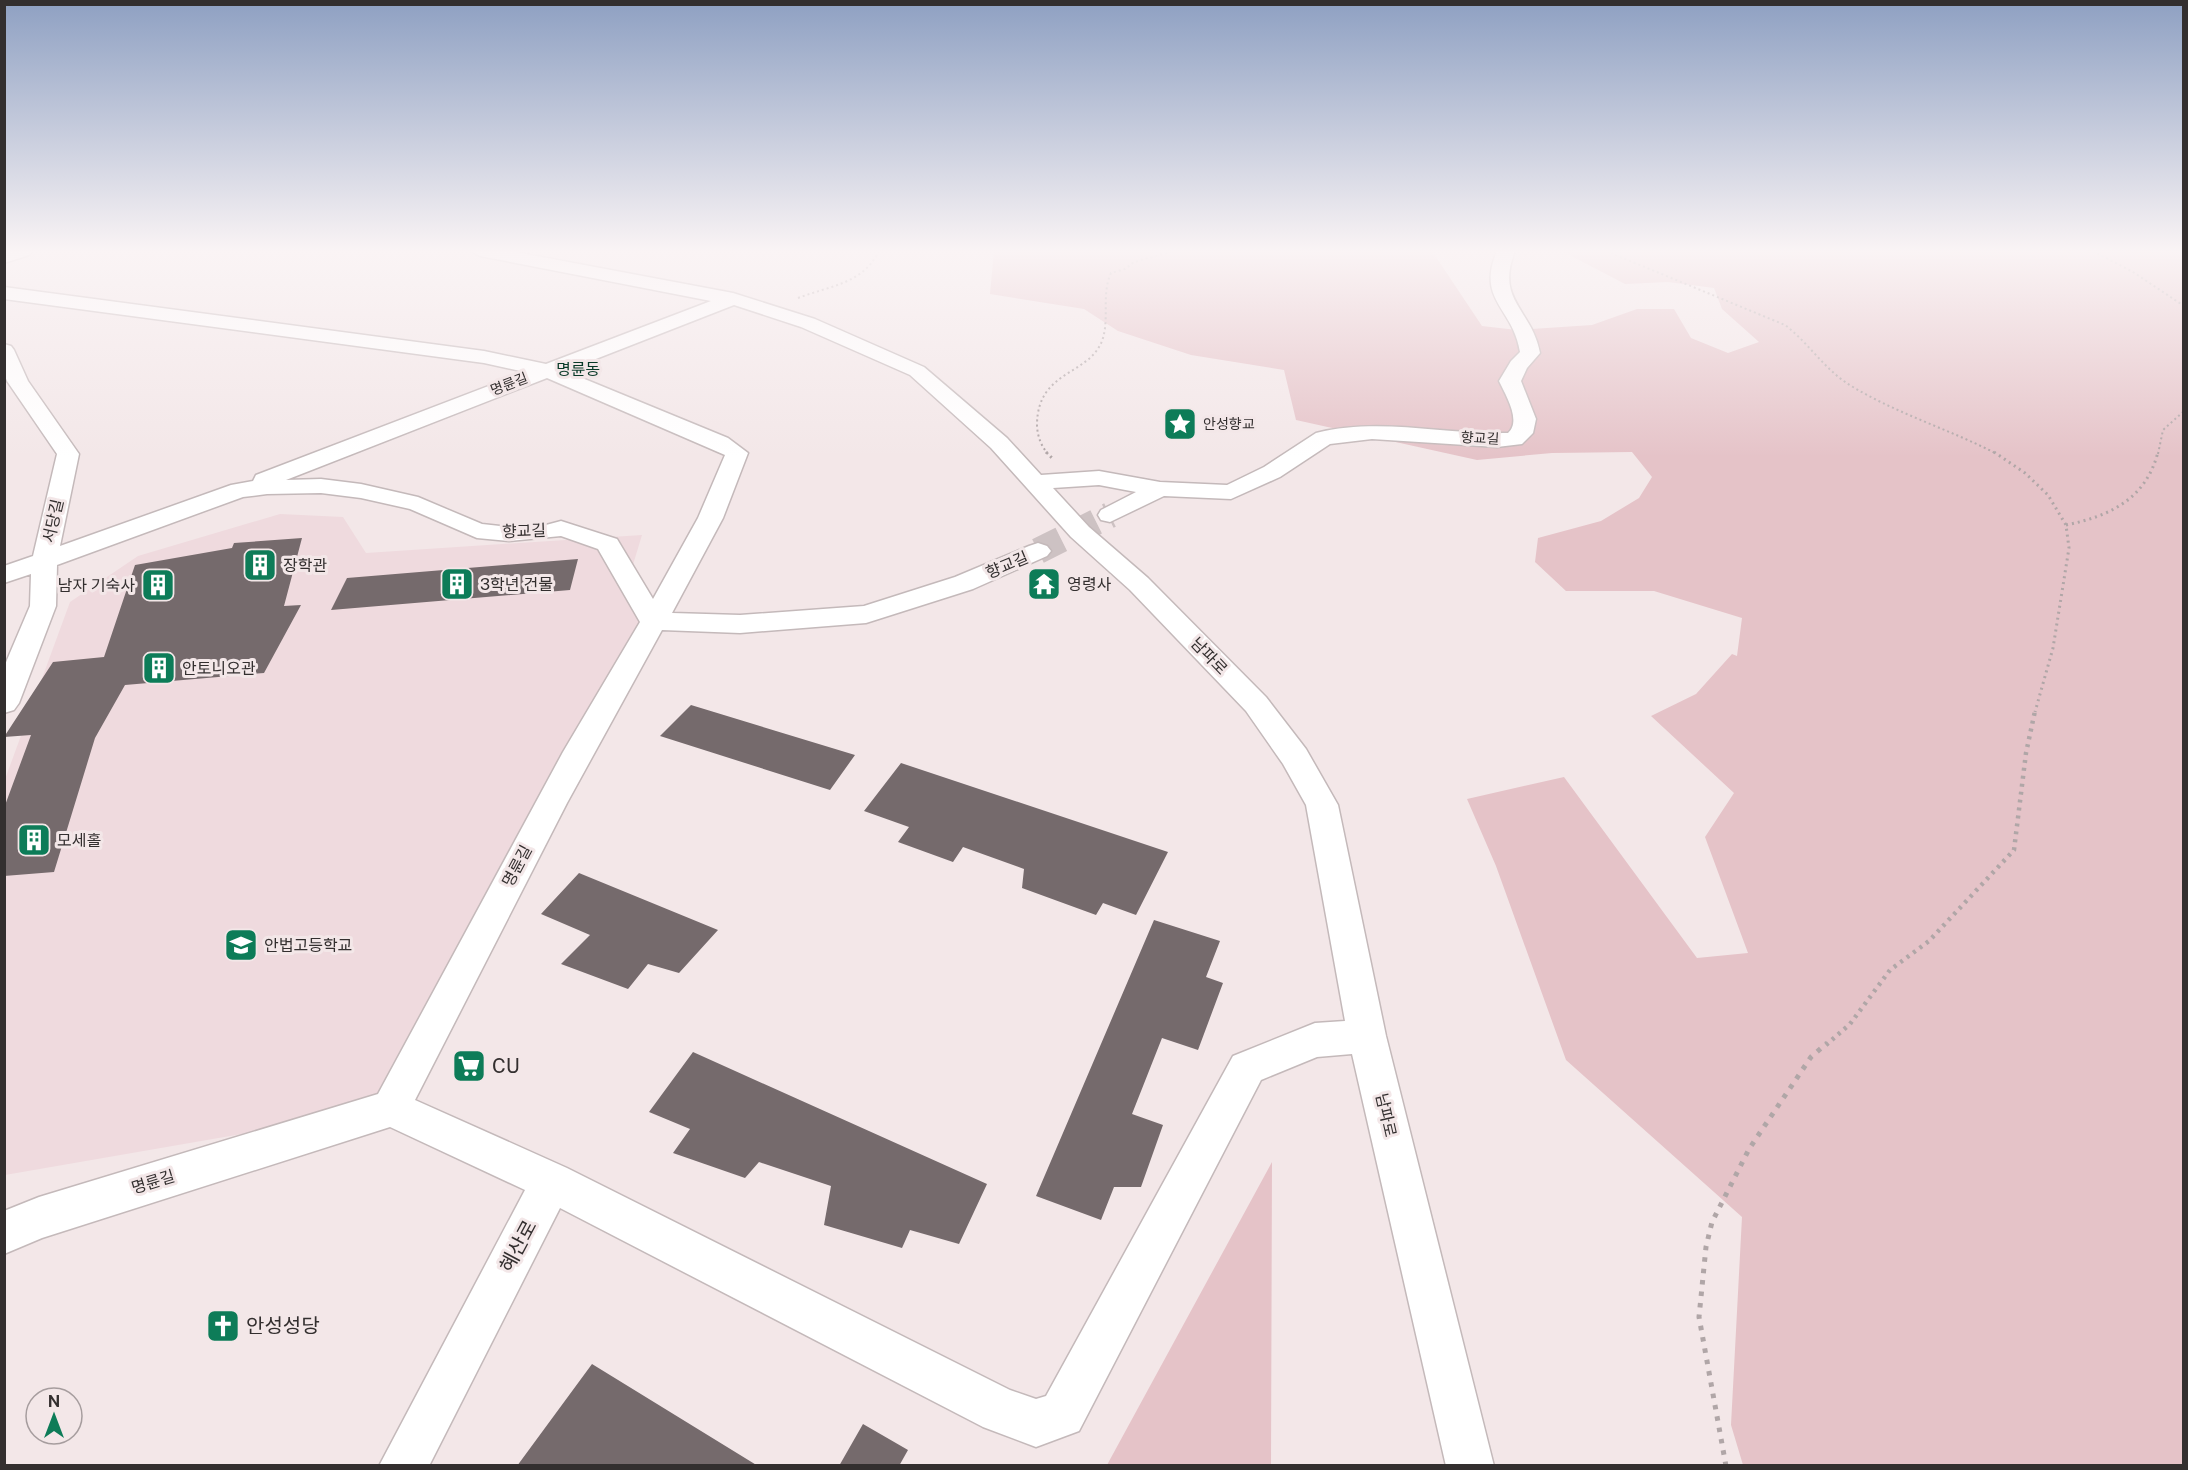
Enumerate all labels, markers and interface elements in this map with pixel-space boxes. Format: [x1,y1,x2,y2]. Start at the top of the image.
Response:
district label: 명륜동 [556,360,600,379]
street label: 명륜길 [488,370,530,398]
place icon: 안성향교 [1162,406,1198,442]
place label: 안성향교 [1203,416,1255,432]
street label: 향교길 [1460,429,1500,447]
street label: 서당길 [39,497,67,545]
street label: 향교길 [502,521,546,541]
building icon: 장학관 [242,547,278,583]
street label: 향교길 [983,548,1031,582]
place label: 장학관 [283,556,327,575]
building icon: 3학년 건물 [439,566,475,602]
temple icon: 영령사 [1026,566,1062,602]
building icon: 남자 기숙사 [140,567,176,603]
place label: 3학년 건물 [480,575,553,594]
place label: 영령사 [1067,575,1111,594]
place label: 남자 기숙사 [58,576,135,595]
street label: 남파로 [1187,634,1231,679]
building icon: 안토니오관 [141,650,177,686]
place label: 안토니오관 [182,659,256,678]
building icon: 모세홀 [16,822,52,858]
place label: 모세홀 [57,831,101,850]
street label: 명륜길 [498,842,536,890]
school or university icon: 안법고등학교 [223,927,259,963]
place label: 안법고등학교 [264,936,352,955]
supermarket icon: CU [451,1048,487,1084]
place label: CU [492,1054,520,1078]
street label: 남파로 [1372,1091,1400,1139]
street label: 명륜길 [129,1166,177,1198]
street label: 혜산로 [494,1216,542,1276]
church icon: 안성성당 [205,1308,241,1344]
place label: 안성성당 [246,1314,320,1338]
north arrow [24,1386,84,1446]
text: N [48,1392,60,1411]

